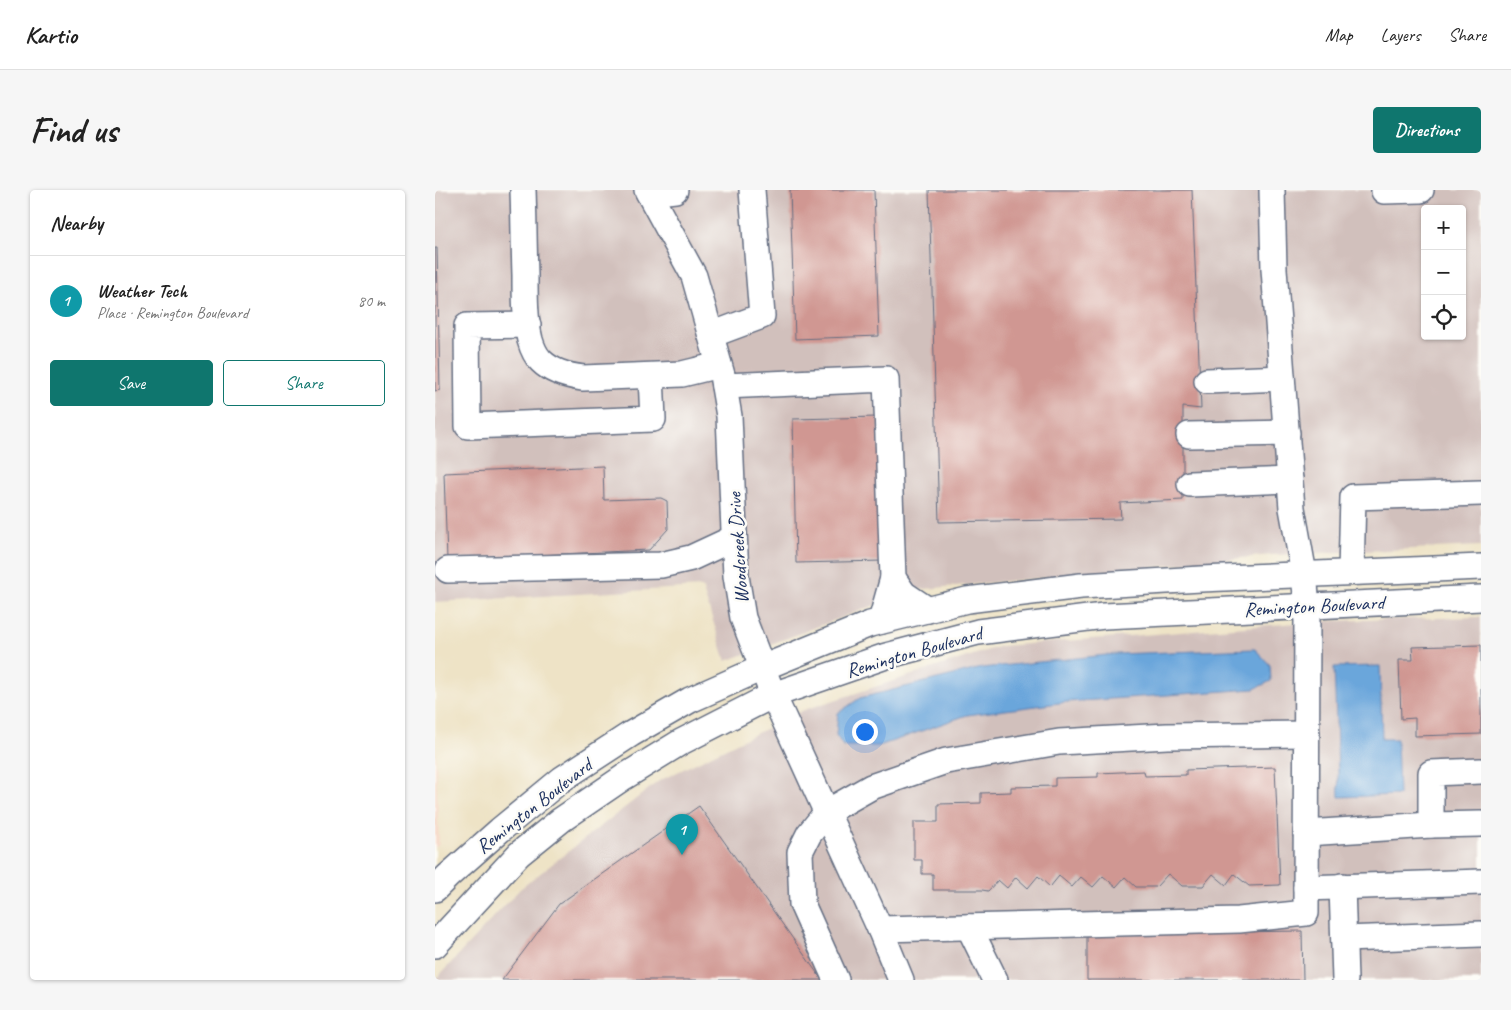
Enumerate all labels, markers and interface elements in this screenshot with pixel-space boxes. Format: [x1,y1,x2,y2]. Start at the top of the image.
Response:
text: Kartio [25,20,77,50]
text: Map [1325,24,1353,46]
text: Layers [1381,24,1420,46]
text: Share [1448,24,1486,46]
button: Directions [1373,107,1481,153]
text: Find us [30,108,117,153]
map controls [1421,205,1466,340]
button: + [1421,205,1466,250]
text: Nearby [50,210,103,236]
button: − [1421,250,1466,295]
text: Weather Tech [97,279,187,303]
text: 1 [62,291,70,311]
text: 80 m [358,291,385,311]
button: locate [1421,295,1466,340]
text: Place · Remington Boulevard [97,303,248,323]
button: Save [50,360,213,406]
button: Share [223,360,385,406]
street label: Woodcreek Drive [722,490,754,604]
street label: Remington Boulevard [1243,590,1388,622]
street label: Remington Boulevard [843,620,988,683]
your location [852,719,878,745]
street label: Remington Boulevard [471,751,600,859]
pin: 1 [666,814,698,855]

